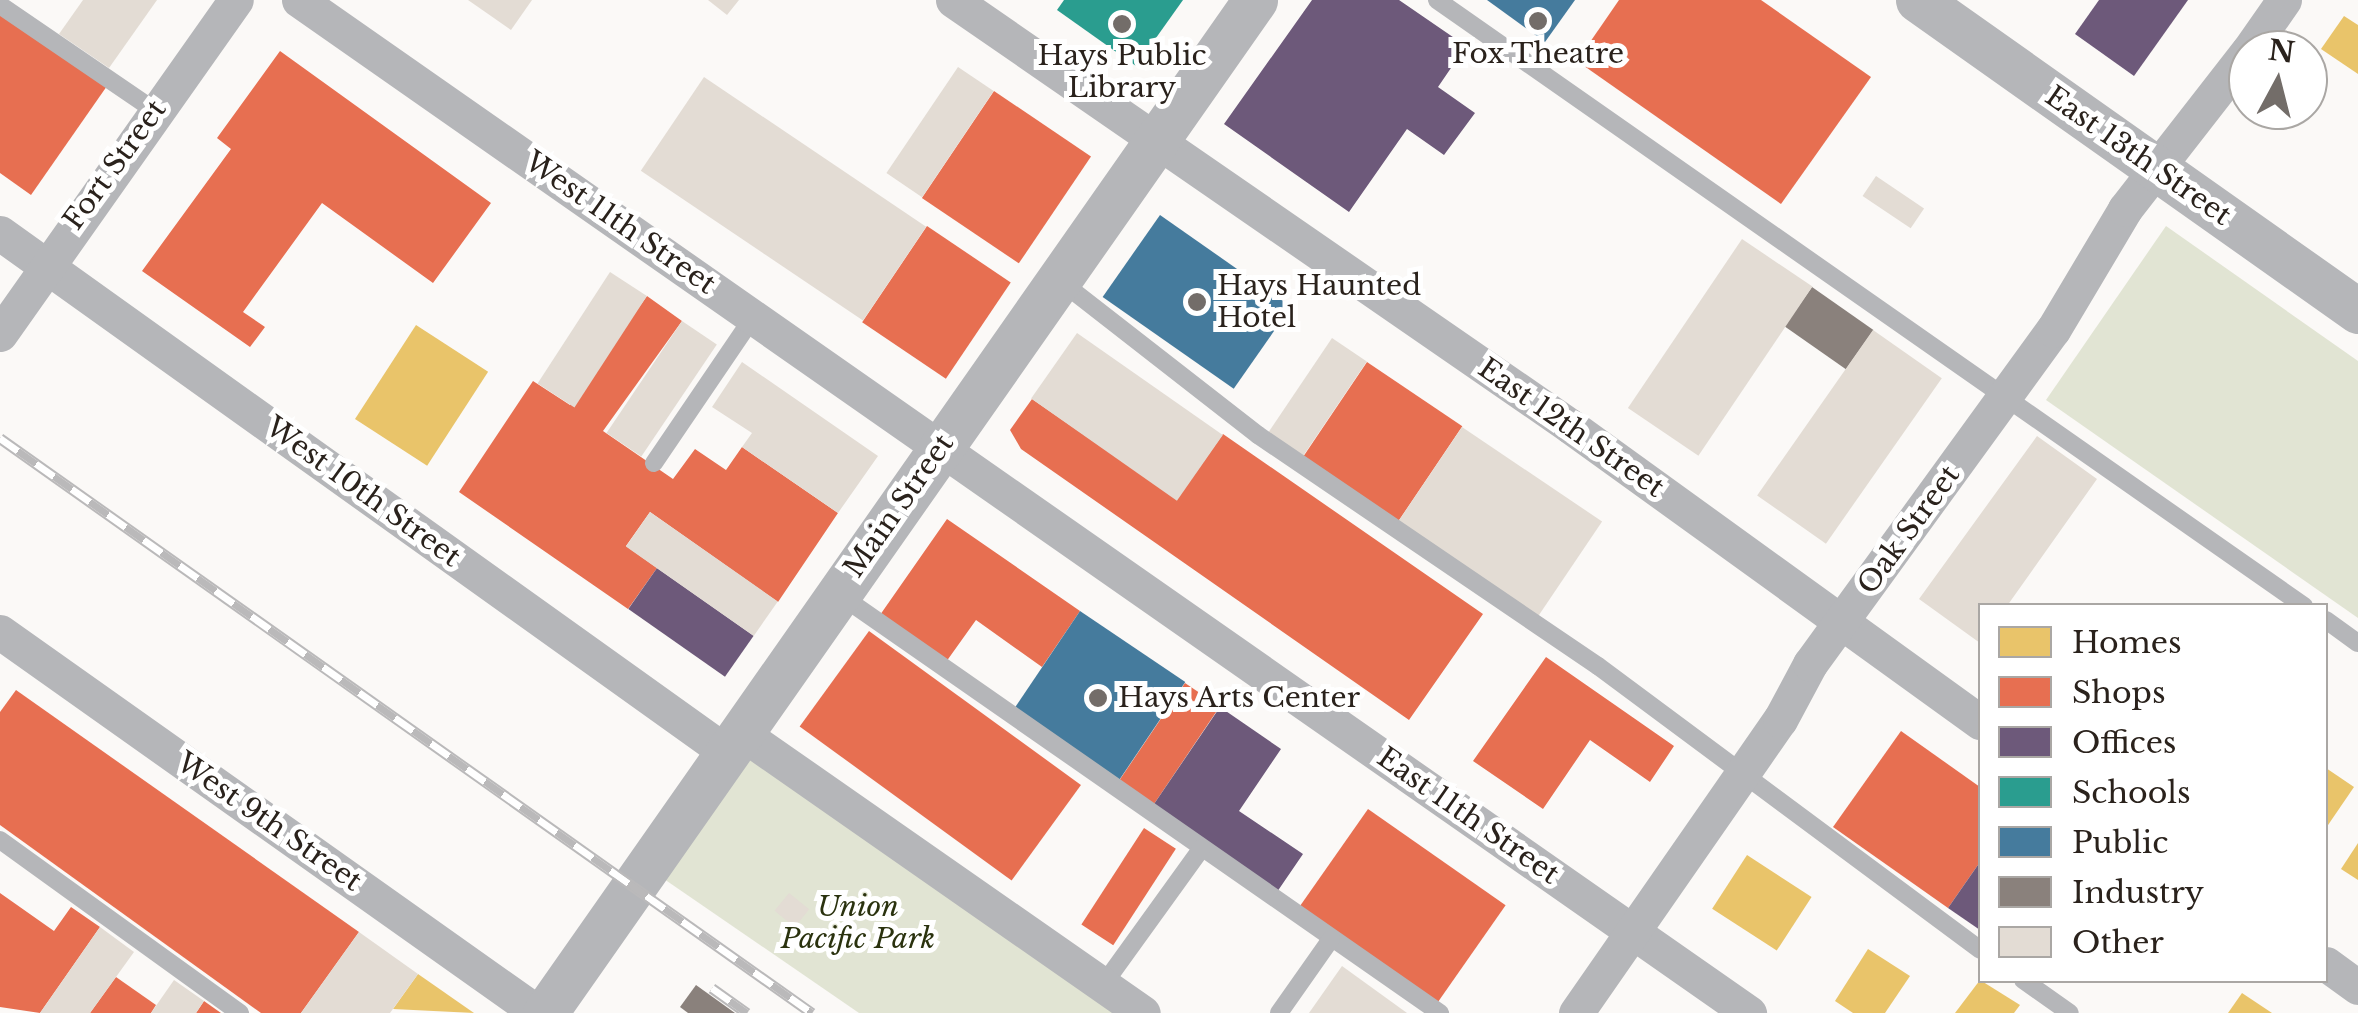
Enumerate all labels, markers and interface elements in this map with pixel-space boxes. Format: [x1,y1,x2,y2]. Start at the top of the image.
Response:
marker: Fox Theatre [1527,10,1549,32]
marker: Hays Public Library [1111,13,1133,35]
north arrow [2228,30,2328,130]
text: N [2266,33,2297,71]
place label: Fox Theatre [1451,37,1625,71]
place label: Hays Public Library [1037,39,1207,105]
street label: East 13th Street [2039,79,2237,233]
street label: Fort Street [57,94,173,236]
street label: West 11th Street [518,145,722,301]
place label: Hays Haunted Hotel [1217,269,1421,335]
marker: Hays Haunted Hotel [1186,291,1208,313]
street label: East 12th Street [1472,351,1670,505]
street label: West 10th Street [259,410,467,574]
street label: Main Street [837,428,961,584]
street label: Oak Street [1851,459,1967,601]
legend [1978,603,2328,983]
text: Homes [2072,624,2182,661]
text: Shops [2072,674,2166,711]
place label: Hays Arts Center [1118,681,1361,715]
marker: Hays Arts Center [1087,687,1109,709]
text: Offices [2072,724,2176,761]
street label: East 11th Street [1371,741,1565,891]
street label: West 9th Street [170,746,368,898]
text: Schools [2072,774,2191,811]
text: Public [2072,824,2168,861]
text: Industry [2072,874,2204,911]
park label: Union Pacific Park [781,890,935,956]
text: Other [2072,924,2164,961]

